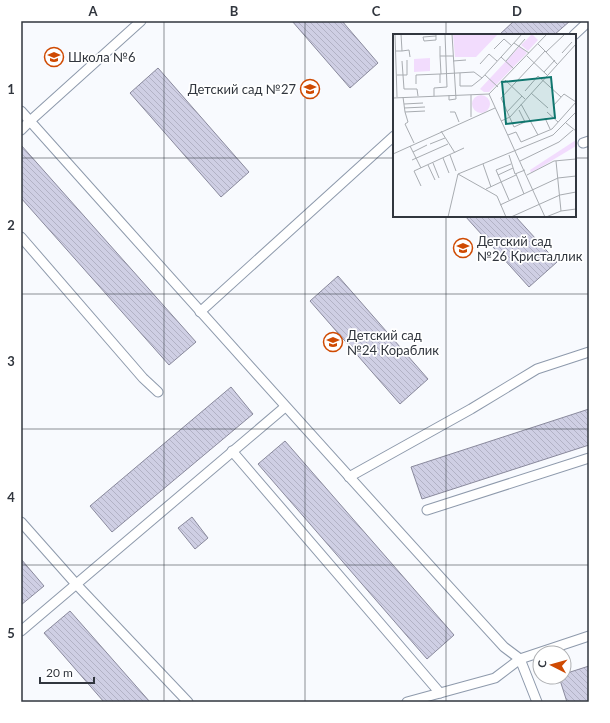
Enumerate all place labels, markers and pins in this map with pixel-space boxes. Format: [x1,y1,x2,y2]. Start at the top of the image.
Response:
school or university icon: Школа №6 [43,46,65,68]
place label: Школа №6 [68,49,136,65]
school or university icon: Детский сад №27 [299,78,321,100]
place label: Детский сад №27 [188,81,296,97]
place label: Детский сад №26 Кристаллик [477,233,583,264]
school or university icon: Детский сад №26 Кристаллик [452,237,474,259]
place label: Детский сад №24 Кораблик [347,327,439,358]
school or university icon: Детский сад №24 Кораблик [322,331,344,353]

